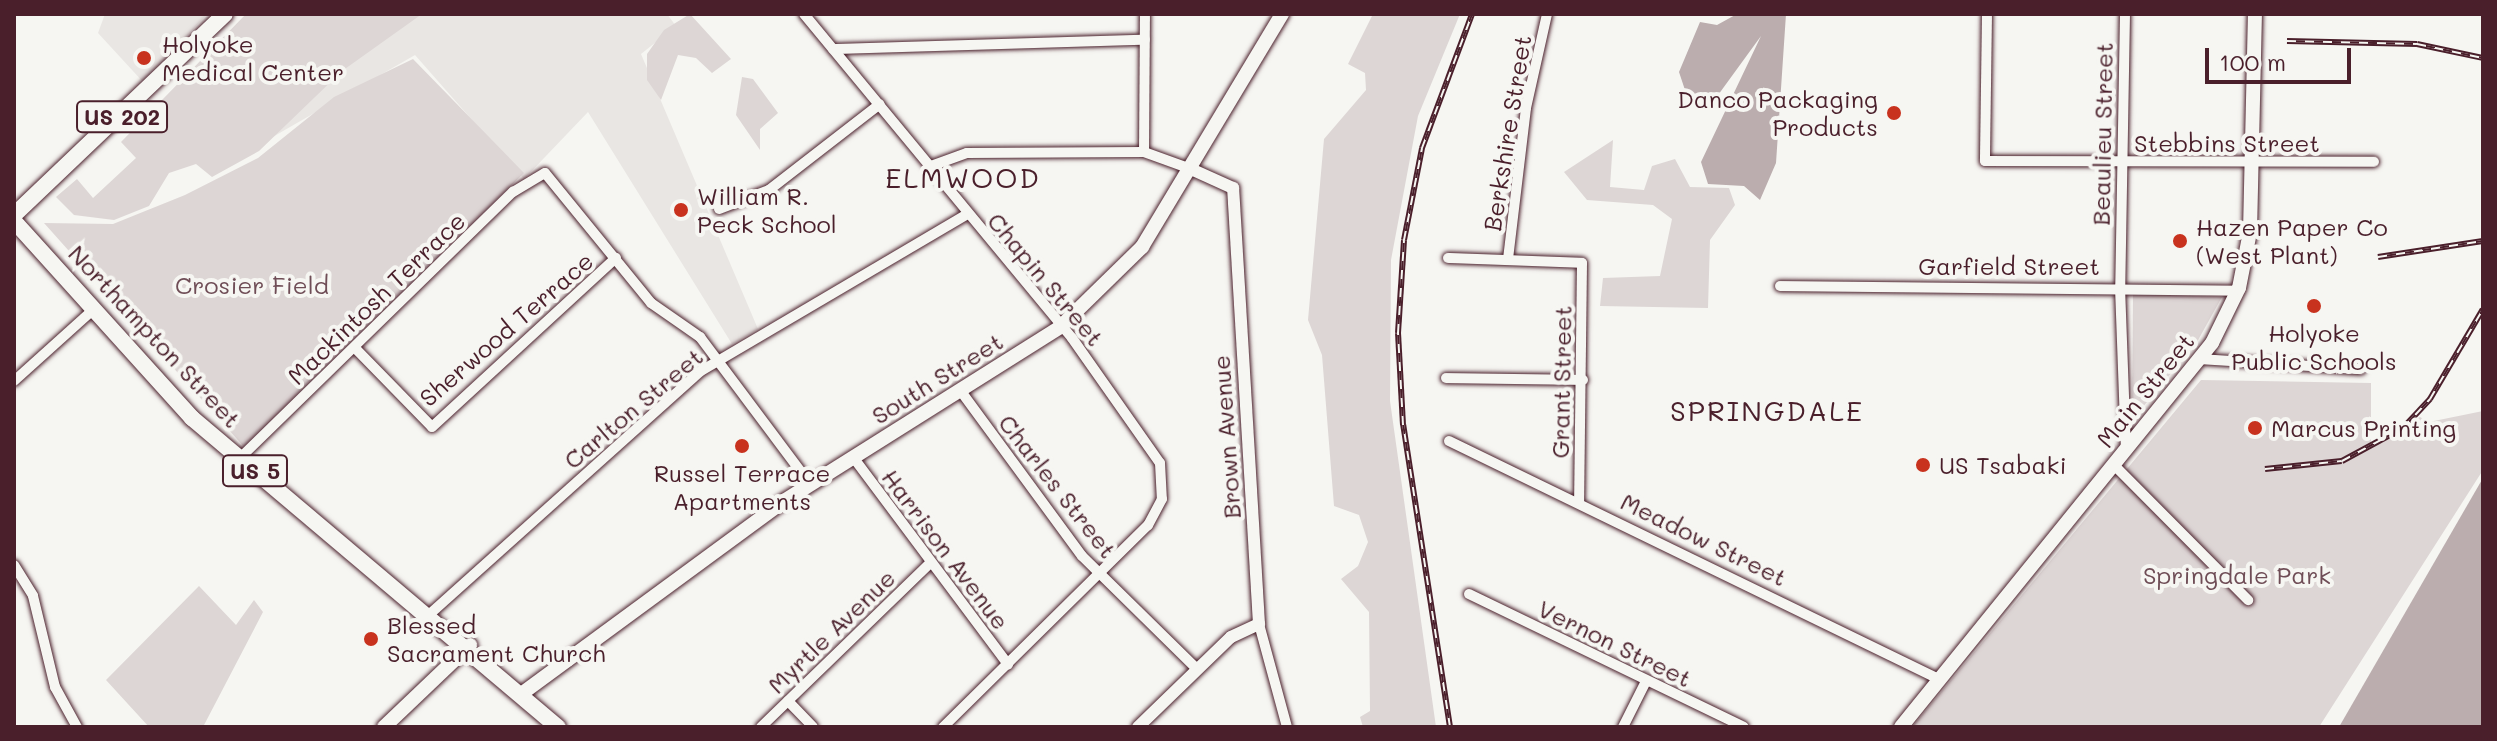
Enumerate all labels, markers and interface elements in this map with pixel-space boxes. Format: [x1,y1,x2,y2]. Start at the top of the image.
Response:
place label: Holyoke Medical Center [162,30,344,86]
scale bar [2209,32,2355,82]
street label: Berkshire Street [1477,33,1537,233]
street label: Beaulieu Street [2086,42,2118,226]
text: 100 m [2219,46,2286,77]
marker: Holyoke Medical Center [133,47,155,69]
place label: Danco Packaging Products [1677,85,1878,141]
road number: US 202 [76,99,168,135]
marker: Danco Packaging Products [1885,104,1903,122]
street label: Stebbins Street [2134,129,2320,157]
district label: ELMWOOD [885,160,1041,194]
place label: William R. Peck School [697,182,837,238]
marker: William R. Peck School [672,201,690,219]
street label: Mackintosh Terrace [281,206,471,390]
street label: Chapin Street [982,206,1110,352]
place label: Hazen Paper Co (West Plant) [2196,213,2388,269]
marker: Hazen Paper Co (West Plant) [2171,232,2189,250]
street label: Northampton Street [63,239,247,433]
street label: Sherwood Terrace [413,246,599,412]
street label: Garfield Street [1918,252,2100,280]
park label: Crosier Field [175,271,329,299]
marker: Holyoke Public Schools [2305,297,2323,315]
street label: Grant Street [1545,305,1577,459]
place label: Holyoke Public Schools [2231,319,2397,375]
street label: South Street [866,326,1008,430]
street label: Main Street [2090,327,2200,453]
street label: Carlton Street [558,342,708,474]
street label: Brown Avenue [1206,354,1246,520]
district label: SPRINGDALE [1670,393,1864,427]
street label: Charles Street [993,408,1123,564]
place label: Marcus Printing [2271,414,2456,442]
marker: Marcus Printing [2246,419,2264,437]
marker: Russel Terrace Apartments [733,437,751,455]
place label: US Tsabaki [1939,451,2067,479]
road number: US 5 [221,453,289,489]
marker: US Tsabaki [1914,456,1932,474]
place label: Russel Terrace Apartments [654,459,830,515]
street label: Harrison Avenue [876,463,1016,635]
street label: Meadow Street [1616,486,1792,592]
park label: Springdale Park [2143,561,2331,589]
street label: Myrtle Avenue [761,563,901,699]
street label: Vernon Street [1534,593,1696,693]
place label: Blessed Sacrament Church [387,611,606,667]
marker: Blessed Sacrament Church [362,630,380,648]

